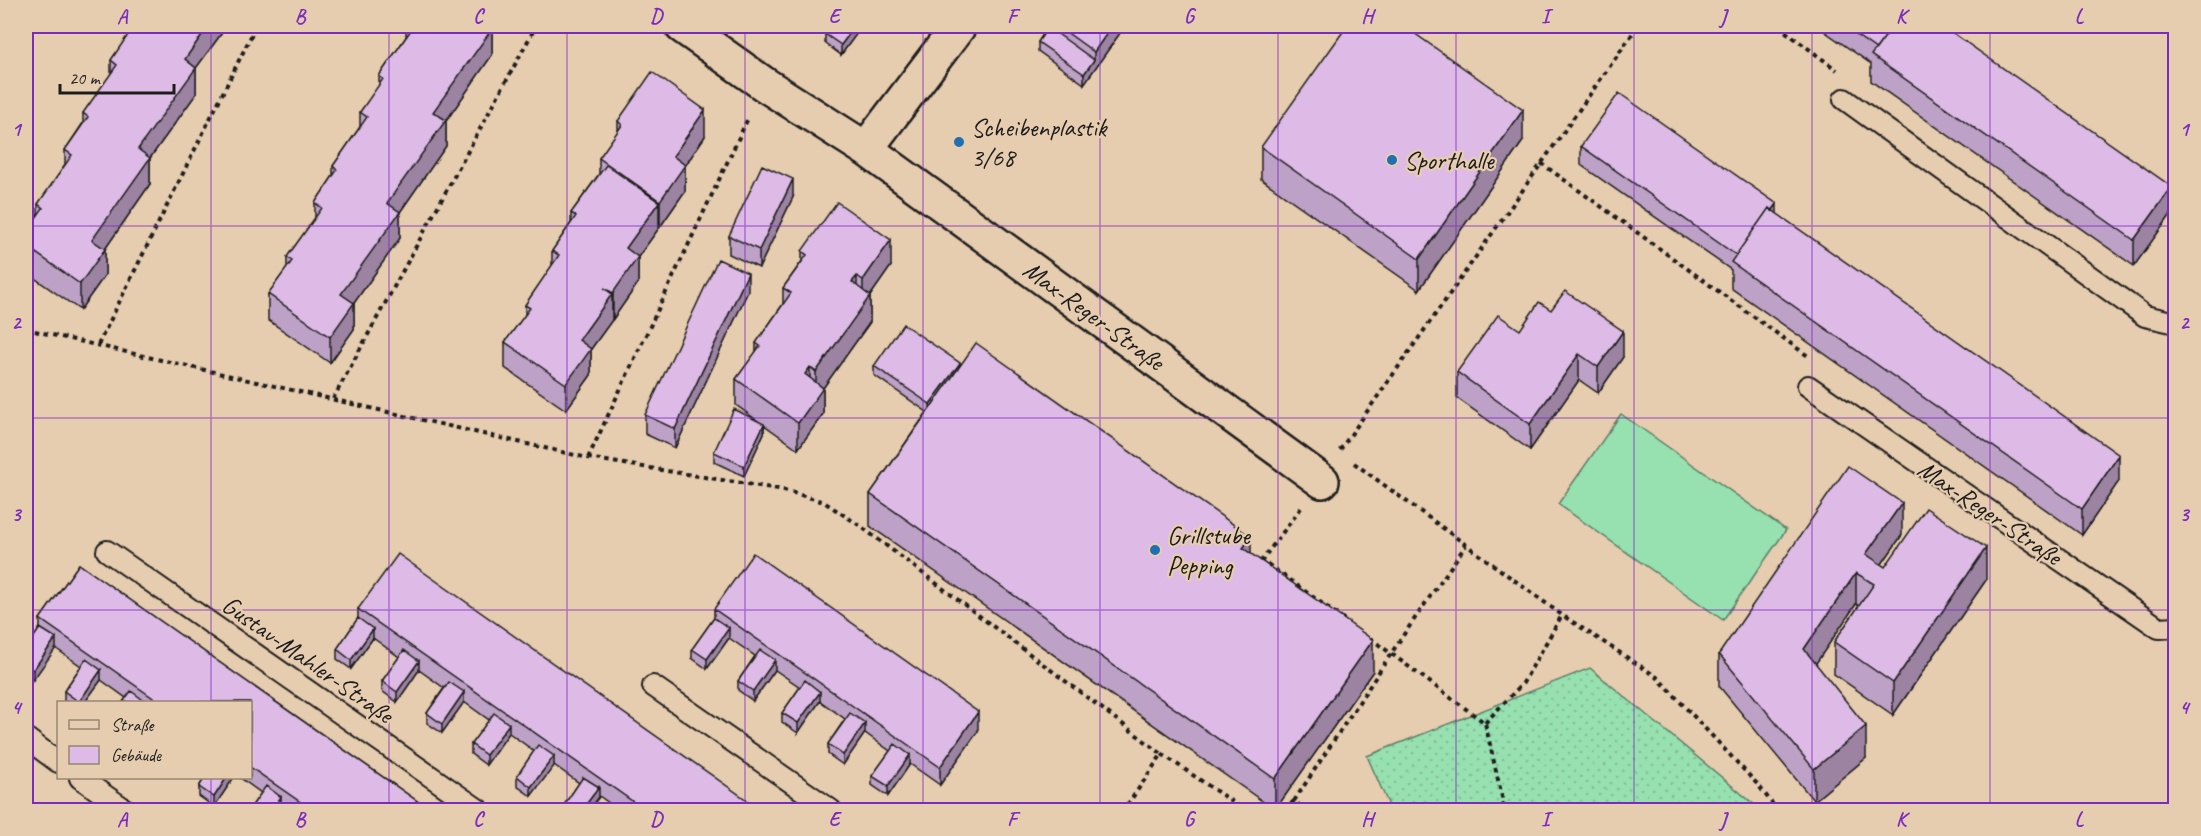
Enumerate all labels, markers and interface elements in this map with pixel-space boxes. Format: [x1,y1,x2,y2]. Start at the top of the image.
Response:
text: A [117,4,129,29]
text: B [295,4,307,29]
text: C [473,4,485,29]
text: D [650,4,664,29]
text: E [829,4,843,29]
text: F [1007,4,1021,29]
text: G [1184,4,1197,29]
text: H [1361,4,1376,29]
text: I [1541,4,1554,29]
text: J [1718,4,1730,29]
text: K [1896,4,1910,29]
text: L [2075,4,2085,29]
scale bar [60,57,174,95]
text: 20 m [69,67,102,89]
place label: Scheibenplastik 3/68 [971,111,1109,174]
text: 1 [12,117,23,142]
text: 1 [2180,117,2191,142]
marker: Scheibenplastik 3/68 [952,135,966,149]
place label: Sporthalle [1404,144,1495,177]
marker: Sporthalle [1385,153,1399,167]
street label: Max-Reger-Straße [1017,253,1173,379]
text: 2 [12,310,23,335]
text: 2 [2180,310,2191,335]
street label: Max-Reger-Straße [1912,452,2070,574]
text: 3 [12,502,23,527]
text: 3 [2180,502,2191,527]
place label: Grillstube Pepping [1167,519,1251,582]
marker: Grillstube Pepping [1148,543,1162,557]
street label: Gustav-Mahler-Straße [216,588,402,732]
text: 4 [12,695,24,720]
text: 4 [2180,695,2192,720]
legend [57,701,252,779]
text: Straße [111,714,155,736]
text: Gebäude [111,744,162,766]
text: A [117,807,129,832]
text: B [295,807,307,832]
text: C [473,807,485,832]
text: D [650,807,664,832]
text: E [829,807,843,832]
text: F [1007,807,1021,832]
text: G [1184,807,1197,832]
text: H [1361,807,1376,832]
text: I [1541,807,1554,832]
text: J [1718,807,1730,832]
text: K [1896,807,1910,832]
text: L [2075,807,2085,832]

